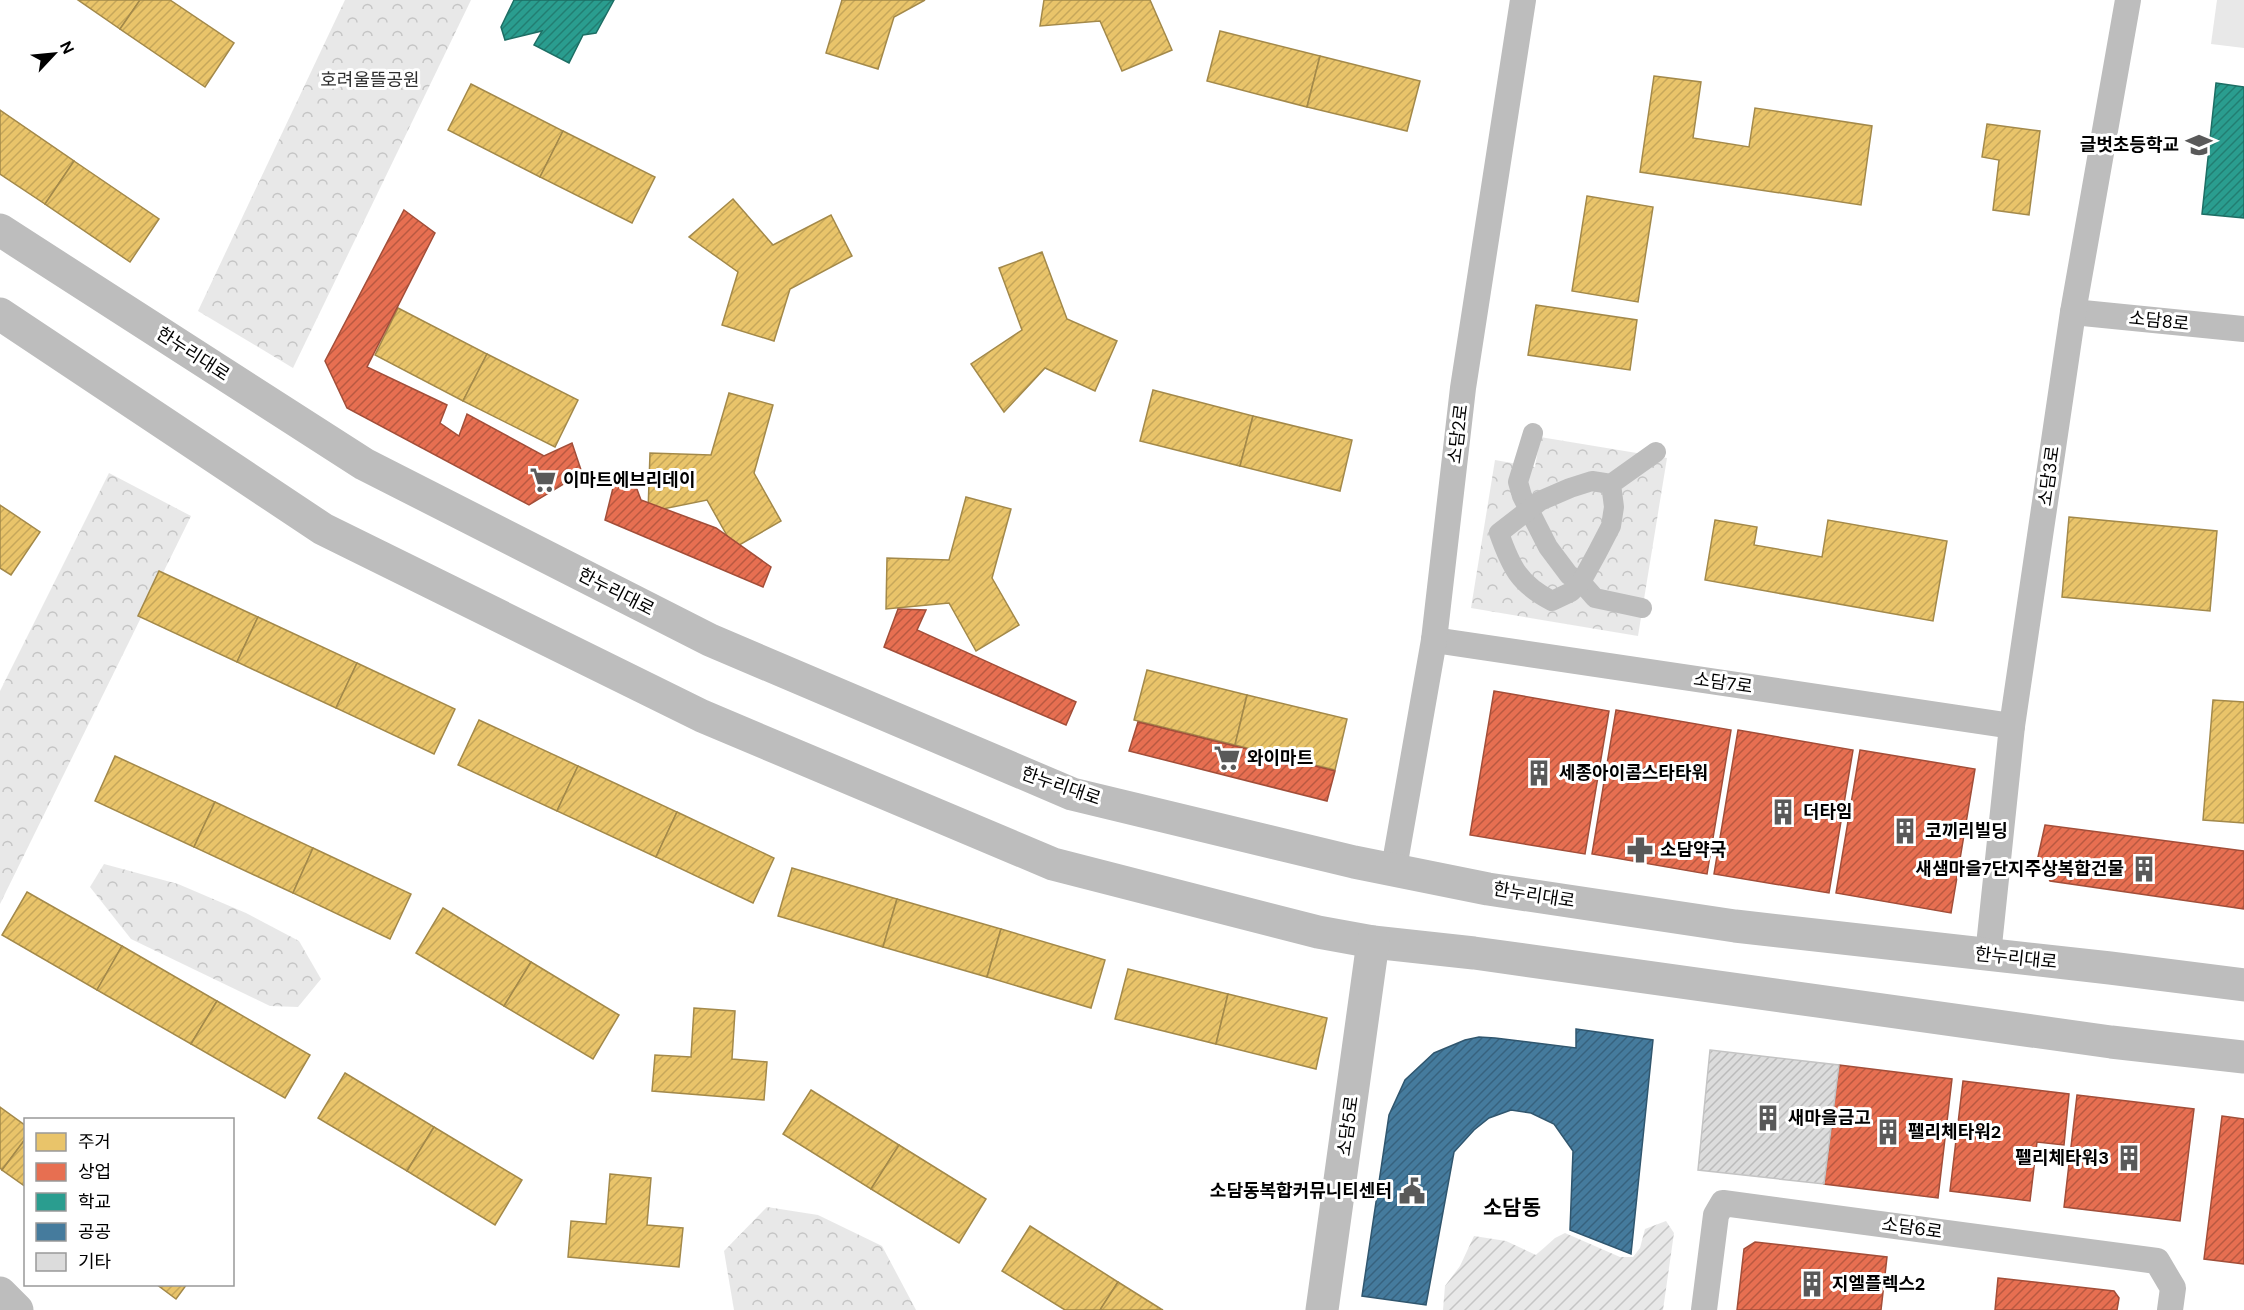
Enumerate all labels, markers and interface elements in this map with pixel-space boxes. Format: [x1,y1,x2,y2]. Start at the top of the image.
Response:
north arrow [24,24,84,84]
text: N [55,38,79,57]
park label: 호려울뜰공원 [320,68,420,92]
school or university icon: 글벗초등학교 [2184,130,2214,160]
place label: 글벗초등학교 [2080,133,2179,157]
street label: 소담8로 [2128,306,2190,336]
street label: 한누리대로 [152,321,234,387]
street label: 소담2로 [1442,403,1474,465]
street label: 소담3로 [2033,444,2065,508]
supermarket icon: 이마트에브리데이 [528,465,558,495]
place label: 이마트에브리데이 [563,468,695,492]
street label: 한누리대로 [574,563,658,621]
street label: 소담7로 [1692,667,1754,699]
supermarket icon: 와이마트 [1212,743,1242,773]
place label: 와이마트 [1247,746,1313,770]
building icon: 세종아이콤스타타워 [1524,758,1554,788]
street label: 한누리대로 [1018,761,1104,811]
place label: 세종아이콤스타타워 [1559,761,1708,785]
building icon: 더타임 [1768,797,1798,827]
place label: 더타임 [1803,800,1853,824]
building icon: 코끼리빌딩 [1890,816,1920,846]
place label: 코끼리빌딩 [1925,819,2008,843]
pharmacy icon: 소담약국 [1625,835,1655,865]
place label: 소담약국 [1660,838,1726,862]
building icon: 새샘마을7단지주상복합건물 [2129,854,2159,884]
place label: 새샘마을7단지주상복합건물 [1916,857,2124,881]
street label: 한누리대로 [1491,877,1577,913]
street label: 한누리대로 [1974,942,2058,974]
street label: 소담5로 [1332,1094,1364,1158]
building icon: 새마을금고 [1753,1103,1783,1133]
place label: 새마을금고 [1788,1106,1871,1130]
building icon: 펠리체타워2 [1873,1117,1903,1147]
legend [24,1118,234,1286]
place label: 펠리체타워2 [1908,1120,2001,1144]
text: 주거 [78,1130,111,1154]
building icon: 펠리체타워3 [2114,1143,2144,1173]
place label: 펠리체타워3 [2015,1146,2109,1170]
text: 상업 [78,1160,111,1184]
public building icon: 소담동복합커뮤니티센터 [1397,1176,1427,1206]
place label: 소담동복합커뮤니티센터 [1210,1179,1392,1203]
text: 학교 [78,1190,111,1214]
district label: 소담동 [1483,1194,1541,1222]
street label: 소담6로 [1880,1212,1944,1244]
text: 공공 [78,1220,111,1244]
text: 기타 [78,1250,112,1274]
building icon: 지엘플렉스2 [1797,1269,1827,1299]
place label: 지엘플렉스2 [1832,1272,1925,1296]

